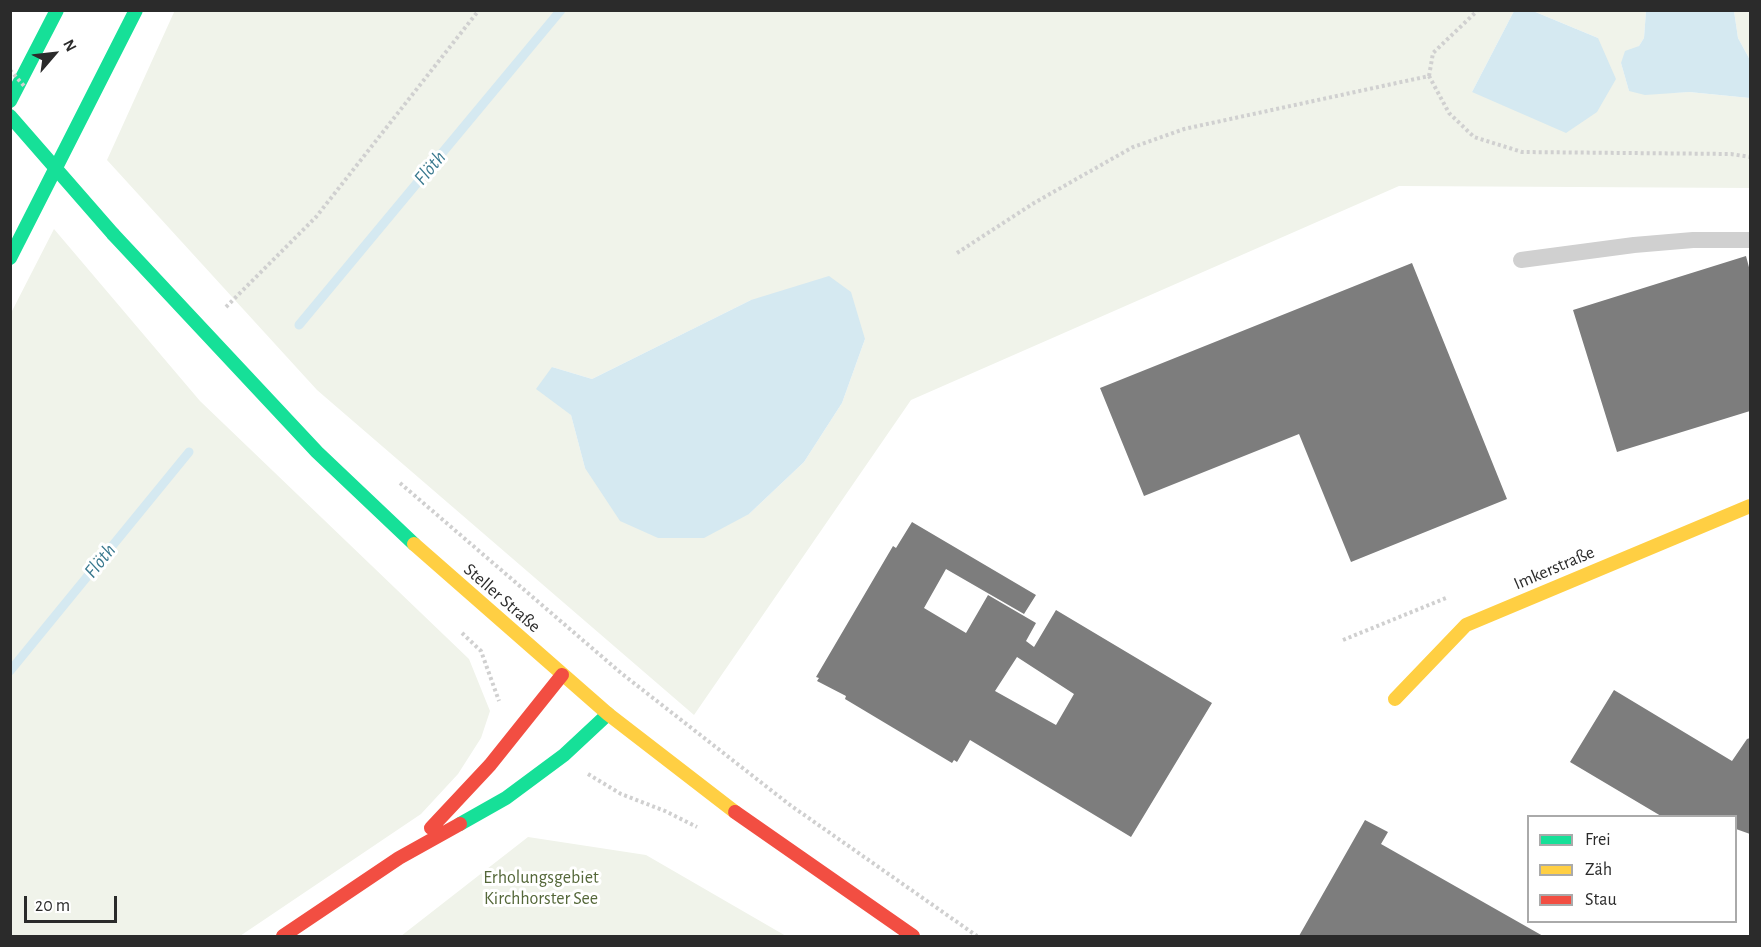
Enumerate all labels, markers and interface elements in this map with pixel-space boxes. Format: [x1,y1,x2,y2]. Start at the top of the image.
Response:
north arrow [24,24,84,84]
text: N [60,37,80,54]
water label: Flöth [409,146,451,190]
water label: Flöth [79,539,121,583]
street label: Imkerstraße [1510,541,1598,595]
street label: Steller Straße [459,559,545,637]
legend [1527,815,1737,923]
text: Frei [1585,831,1611,849]
text: Zäh [1585,861,1612,879]
park label: Erholungsgebiet Kirchhorster See [483,867,599,910]
scale bar [27,884,120,922]
text: Stau [1585,891,1617,909]
text: 20 m [35,897,70,915]

